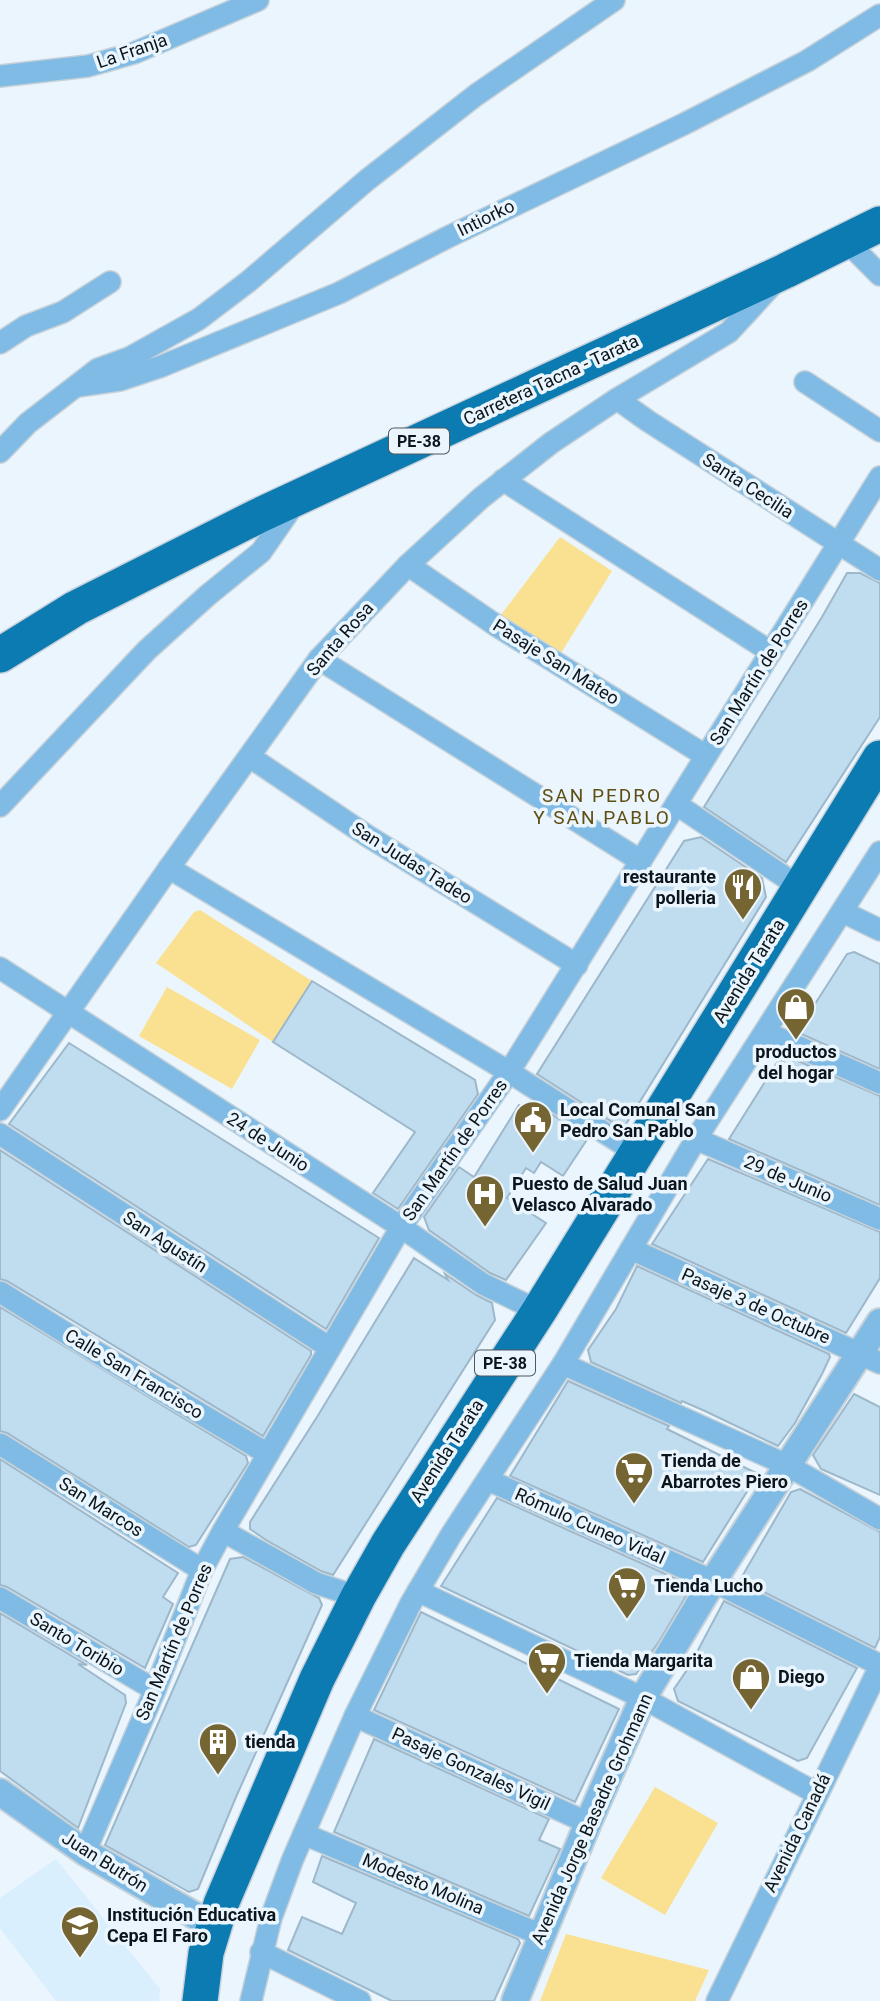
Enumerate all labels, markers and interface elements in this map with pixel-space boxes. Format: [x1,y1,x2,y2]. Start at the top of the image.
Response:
street label: La Franja [94,29,170,72]
street label: Intiorko [454,195,518,240]
street label: Carretera Tacna - Tarata [460,330,642,429]
road number: PE-38 [389,428,449,454]
street label: Santa Cecilia [699,448,798,523]
street label: San Martín de Porres [705,595,812,749]
street label: Santa Rosa [302,597,377,680]
street label: Pasaje San Mateo [489,614,623,709]
district label: SAN PEDRO Y SAN PABLO [533,784,671,829]
street label: San Judas Tadeo [348,817,476,908]
place label: restaurante polleria [623,866,716,908]
restaurant icon: restaurante polleria [722,866,764,921]
street label: Avenida Tarata [708,915,789,1027]
shop icon: productos del hogar [775,986,817,1041]
place label: productos del hogar [755,1041,837,1083]
street label: San Martín de Porres [398,1075,511,1225]
public building icon: Local Comunal San Pedro San Pablo [512,1099,554,1154]
place label: Local Comunal San Pedro San Pablo [560,1099,716,1141]
street label: 24 de Junio [223,1107,313,1176]
street label: 29 de Junio [741,1151,835,1206]
hospital icon: Puesto de Salud Juan Velasco Alvarado [464,1173,506,1228]
place label: Puesto de Salud Juan Velasco Alvarado [512,1173,688,1215]
street label: San Agustín [119,1207,211,1277]
street label: Pasaje 3 de Octubre [679,1263,834,1348]
street label: Calle San Francisco [62,1324,207,1423]
road number: PE-38 [475,1350,535,1376]
street label: Avenida Tarata [405,1395,488,1506]
supermarket icon: Tienda de Abarrotes Piero [613,1450,655,1505]
place label: Tienda de Abarrotes Piero [661,1450,788,1492]
street label: San Marcos [55,1472,147,1541]
street label: Rómulo Cuneo Vidal [512,1483,669,1568]
street label: San Martín de Porres [131,1560,216,1723]
supermarket icon: Tienda Lucho [606,1565,648,1620]
place label: Tienda Lucho [654,1575,763,1596]
street label: Santo Toribio [26,1607,128,1680]
supermarket icon: Tienda Margarita [526,1640,568,1695]
place label: Tienda Margarita [574,1650,713,1671]
shop icon: Diego [730,1656,772,1711]
place label: Diego [778,1666,825,1687]
street label: Avenida Jorge Basadre Grohmann [527,1690,657,1948]
building icon: tienda [197,1721,239,1776]
street label: Pasaje Gonzales Vigil [389,1723,554,1814]
place label: tienda [245,1731,296,1752]
street label: Avenida Canadá [759,1770,834,1896]
street label: Juan Butrón [58,1827,152,1896]
street label: Modesto Molina [359,1848,487,1919]
school or university icon: Institución Educativa Cepa El Faro [59,1904,101,1959]
place label: Institución Educativa Cepa El Faro [107,1904,277,1946]

